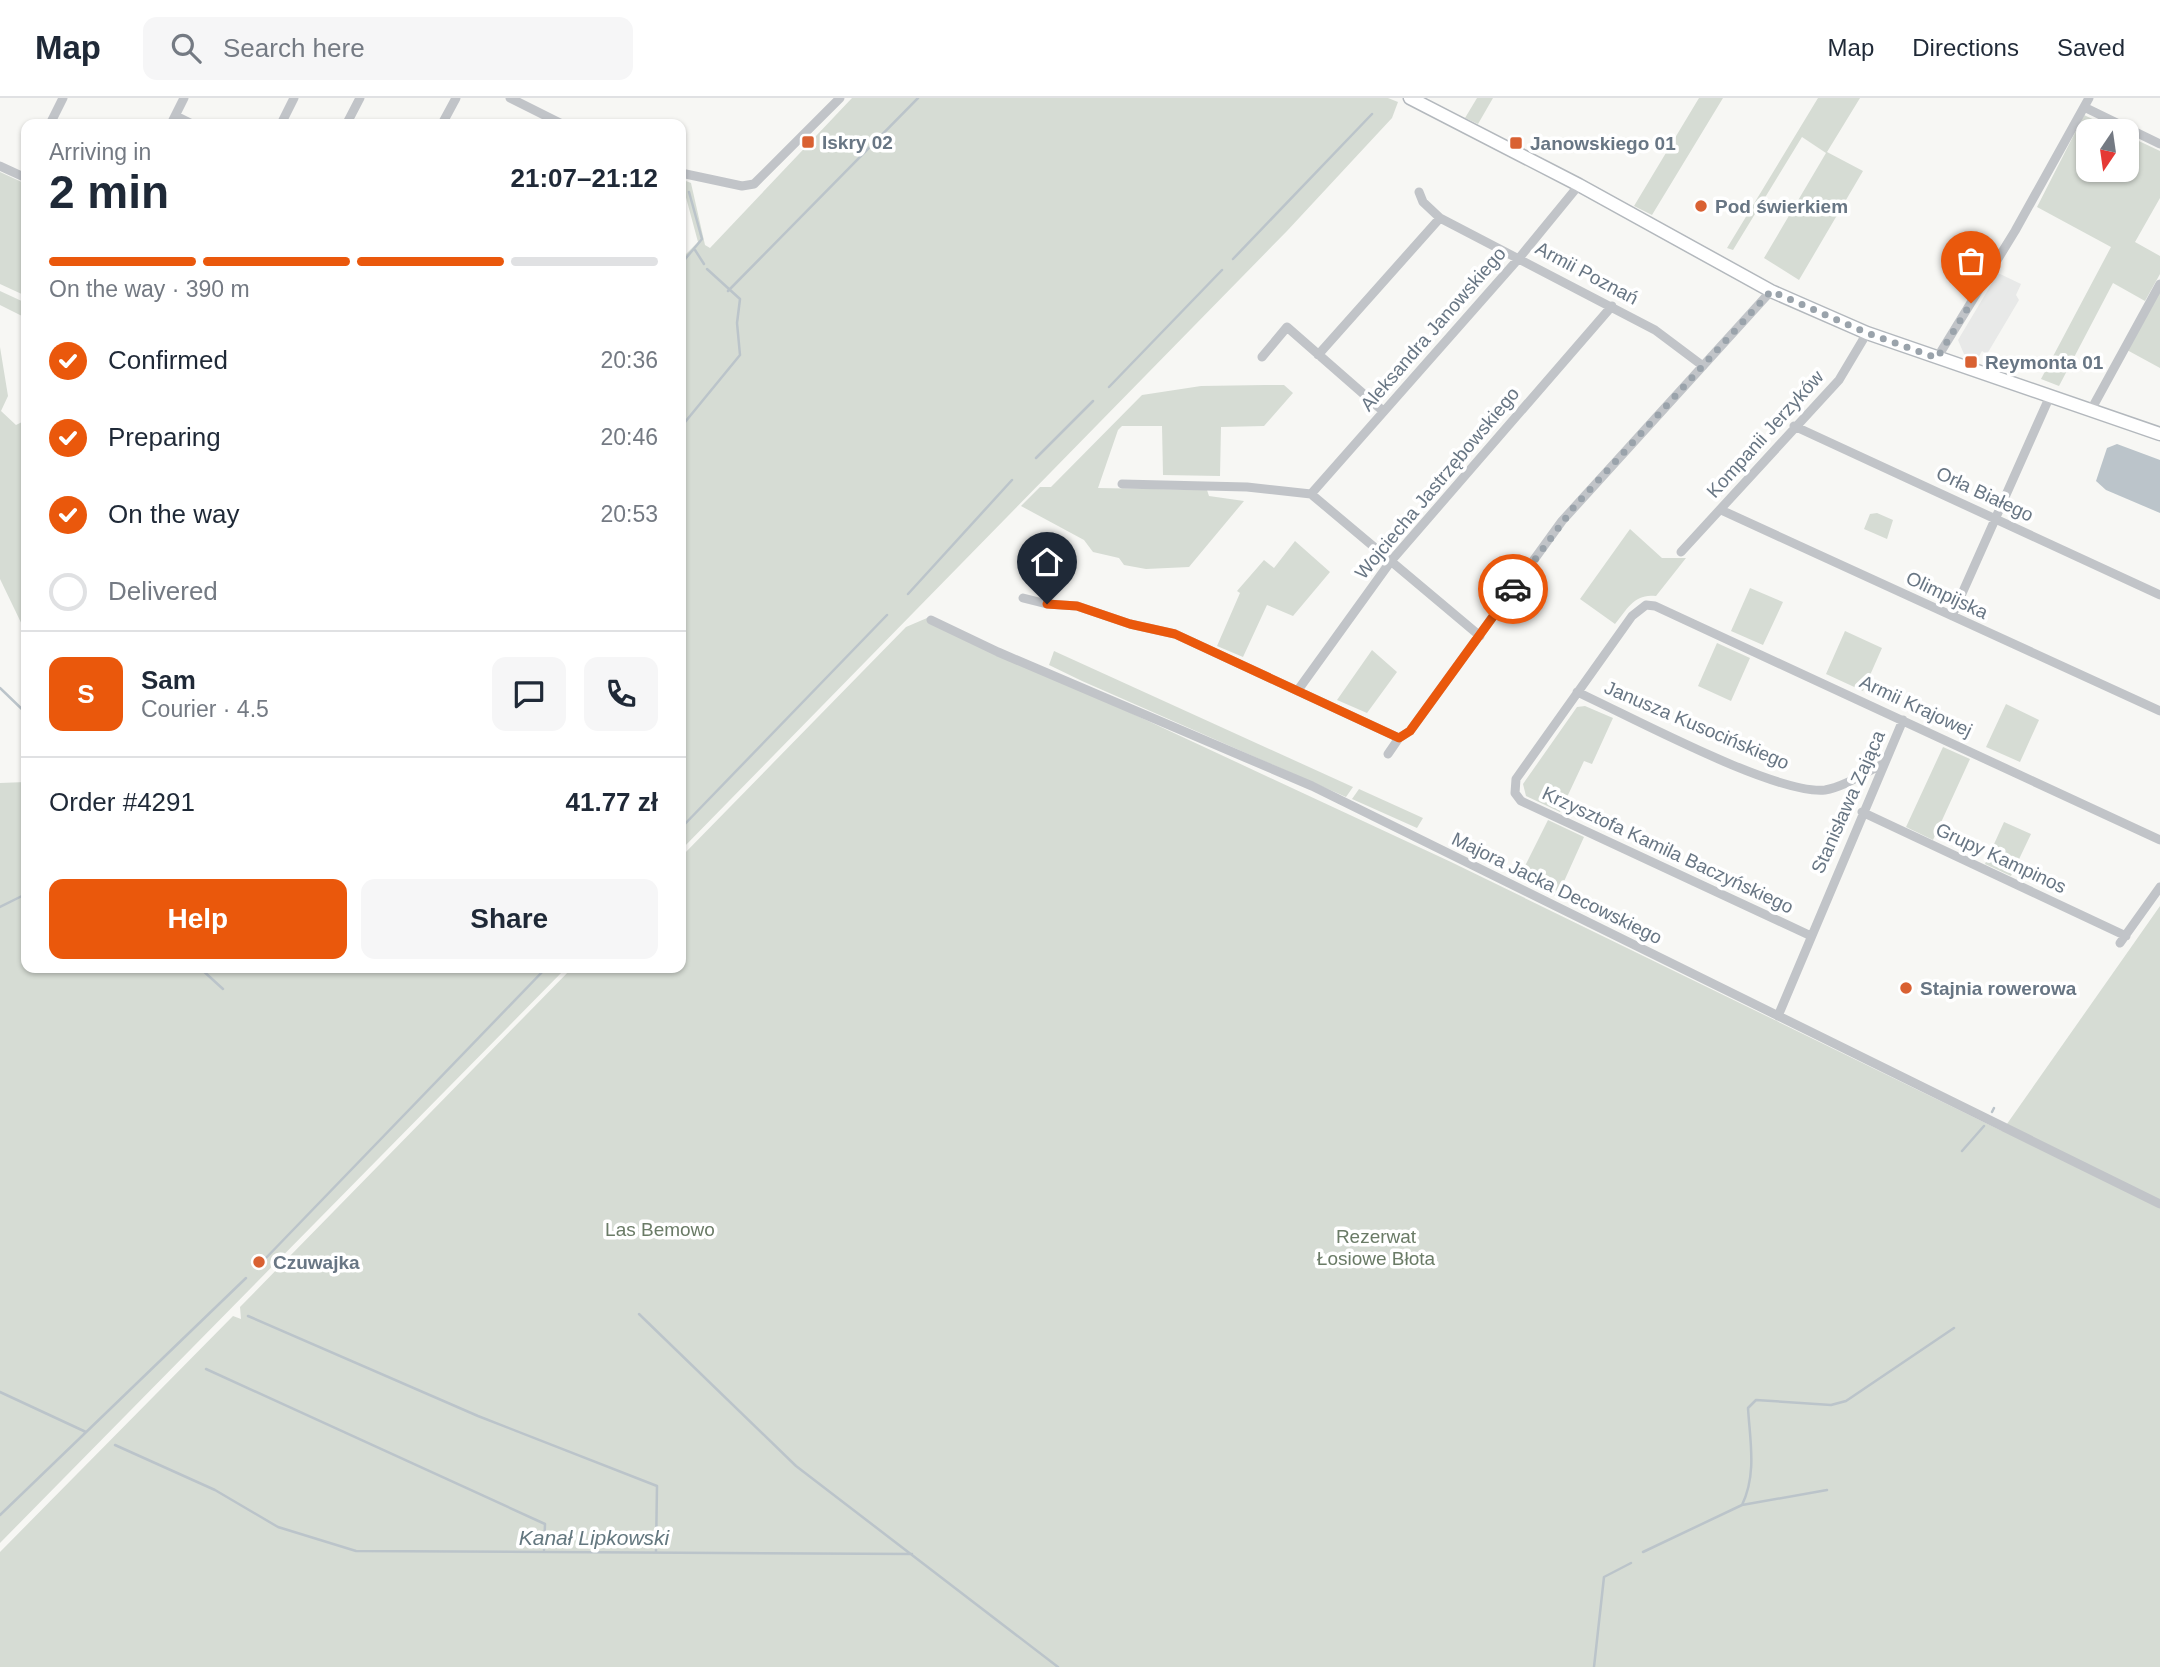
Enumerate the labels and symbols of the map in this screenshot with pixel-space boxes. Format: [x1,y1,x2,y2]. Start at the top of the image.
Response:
north arrow [2076,119,2138,182]
place label: Iskry 02 [822,132,893,153]
place label: Janowskiego 01 [1530,133,1676,154]
marker: Iskry 02 [800,134,816,150]
marker: Janowskiego 01 [1508,135,1524,151]
place label: Pod świerkiem [1715,196,1848,217]
marker: Pod świerkiem [1693,198,1709,214]
pin [1941,231,2001,303]
street label: Armii Poznań [1532,237,1642,309]
street label: Aleksandra Janowskiego [1356,243,1510,415]
place label: Reymonta 01 [1985,352,2104,373]
marker: Reymonta 01 [1963,354,1979,370]
street label: Kompanii Jerzyków [1702,366,1828,502]
street label: Wojciecha Jastrzębowskiego [1351,383,1523,583]
street label: Orła Białego [1933,462,2037,526]
pin [1017,532,1077,604]
courier [1478,554,1548,624]
street label: Olimpijska [1903,567,1992,623]
street label: Armii Krajowej [1857,671,1975,741]
street label: Janusza Kusocińskiego [1602,677,1792,773]
street label: Stanisława Zająca [1807,727,1889,877]
street label: Krzysztofa Kamila Baczyńskiego [1539,782,1797,918]
street label: Grupy Kampinos [1932,819,2070,897]
street label: Majora Jacka Decowskiego [1448,828,1666,948]
place label: Stajnia rowerowa [1920,978,2077,999]
marker: Stajnia rowerowa [1898,980,1914,996]
park label: Las Bemowo [605,1219,715,1240]
park label: Rezerwat Łosiowe Błota [1317,1226,1436,1269]
place label: Czuwajka [273,1252,360,1273]
marker: Czuwajka [251,1254,267,1270]
water label: Kanał Lipkowski [519,1526,671,1549]

